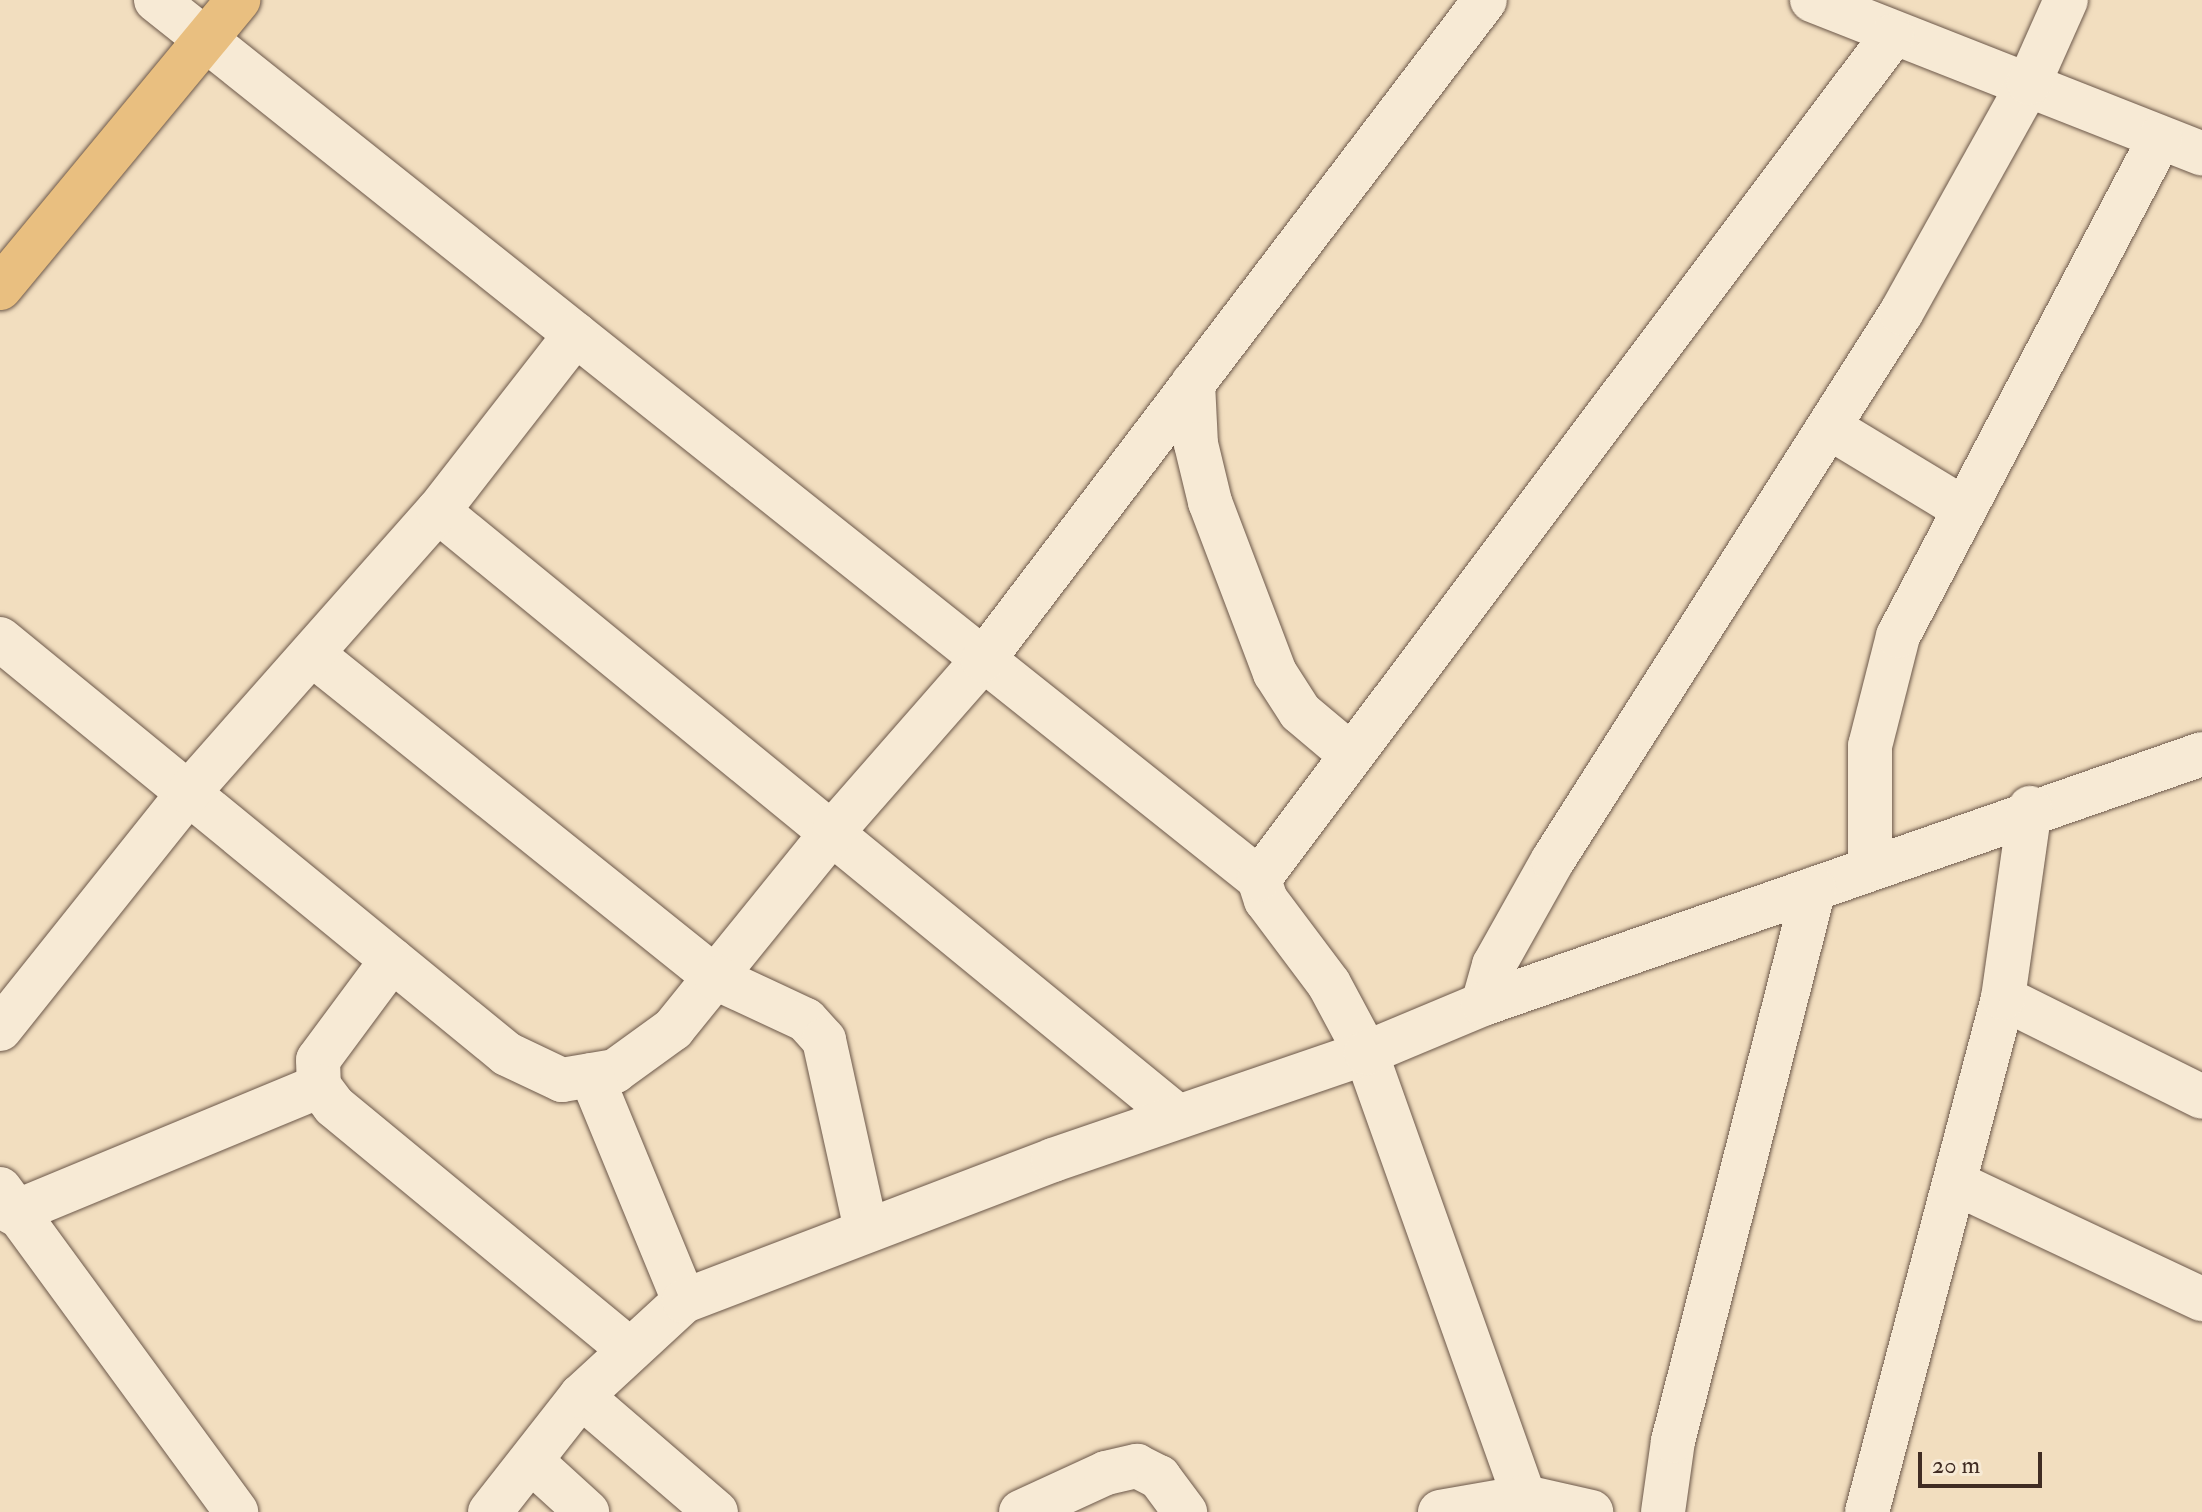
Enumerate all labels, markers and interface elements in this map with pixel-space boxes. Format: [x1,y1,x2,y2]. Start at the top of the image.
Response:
scale bar [1922,1436,2046,1486]
text: 20 m [1932,1450,1980,1481]

